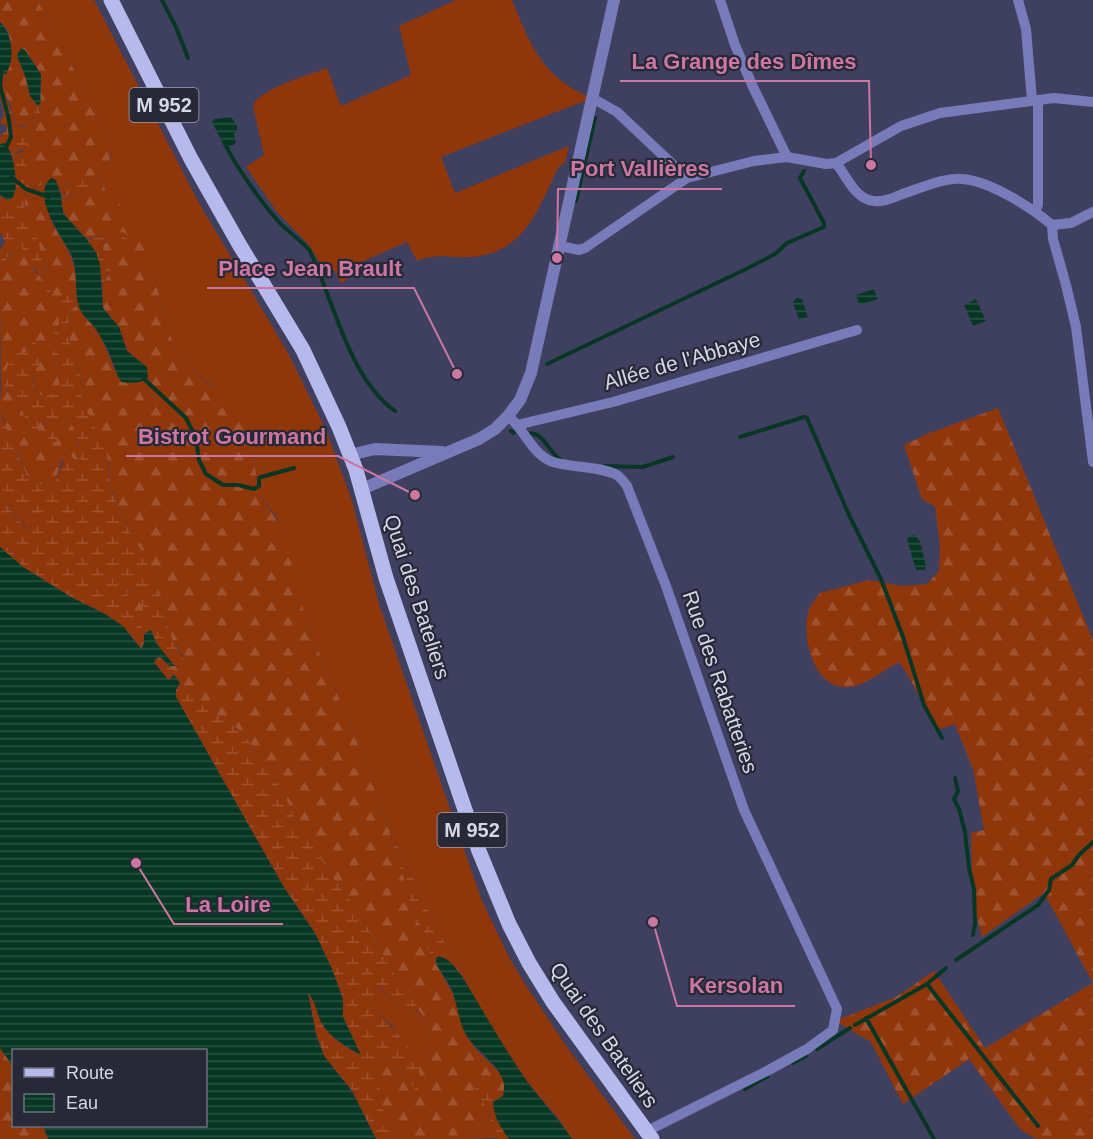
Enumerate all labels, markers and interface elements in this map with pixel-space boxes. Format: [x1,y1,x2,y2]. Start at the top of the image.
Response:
callout: La Grange des Dîmes [620,41,869,81]
text: La Grange des Dîmes [632,49,856,74]
road number: M 952 [130,88,198,122]
callout: Port Vallières [558,149,722,189]
text: Port Vallières [570,156,710,181]
callout: Place Jean Brault [207,248,414,288]
text: Place Jean Brault [218,256,402,281]
street label: Allée de l'Abbaye [601,327,763,394]
callout: Bistrot Gourmand [126,416,338,456]
text: Bistrot Gourmand [138,424,326,449]
street label: Quai des Bateliers [380,512,455,682]
street label: Rue des Rabatteries [678,588,763,776]
road number: M 952 [438,813,506,847]
callout: La Loire [174,884,283,924]
text: La Loire [185,892,271,917]
street label: Quai des Bateliers [546,958,663,1112]
callout: Kersolan [677,966,795,1006]
text: Kersolan [689,973,783,998]
legend [12,1049,207,1127]
text: Route [66,1063,114,1083]
text: Eau [66,1093,98,1113]

